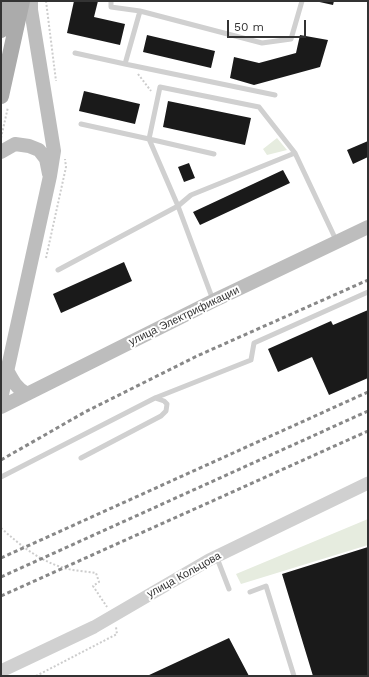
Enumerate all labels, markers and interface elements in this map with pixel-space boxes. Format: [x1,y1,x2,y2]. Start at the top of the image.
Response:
scale bar [229,12,308,38]
text: 50 m [234,20,264,34]
street label: улица Электрификации [127,283,241,349]
street label: улица Кольцова [145,549,223,601]

